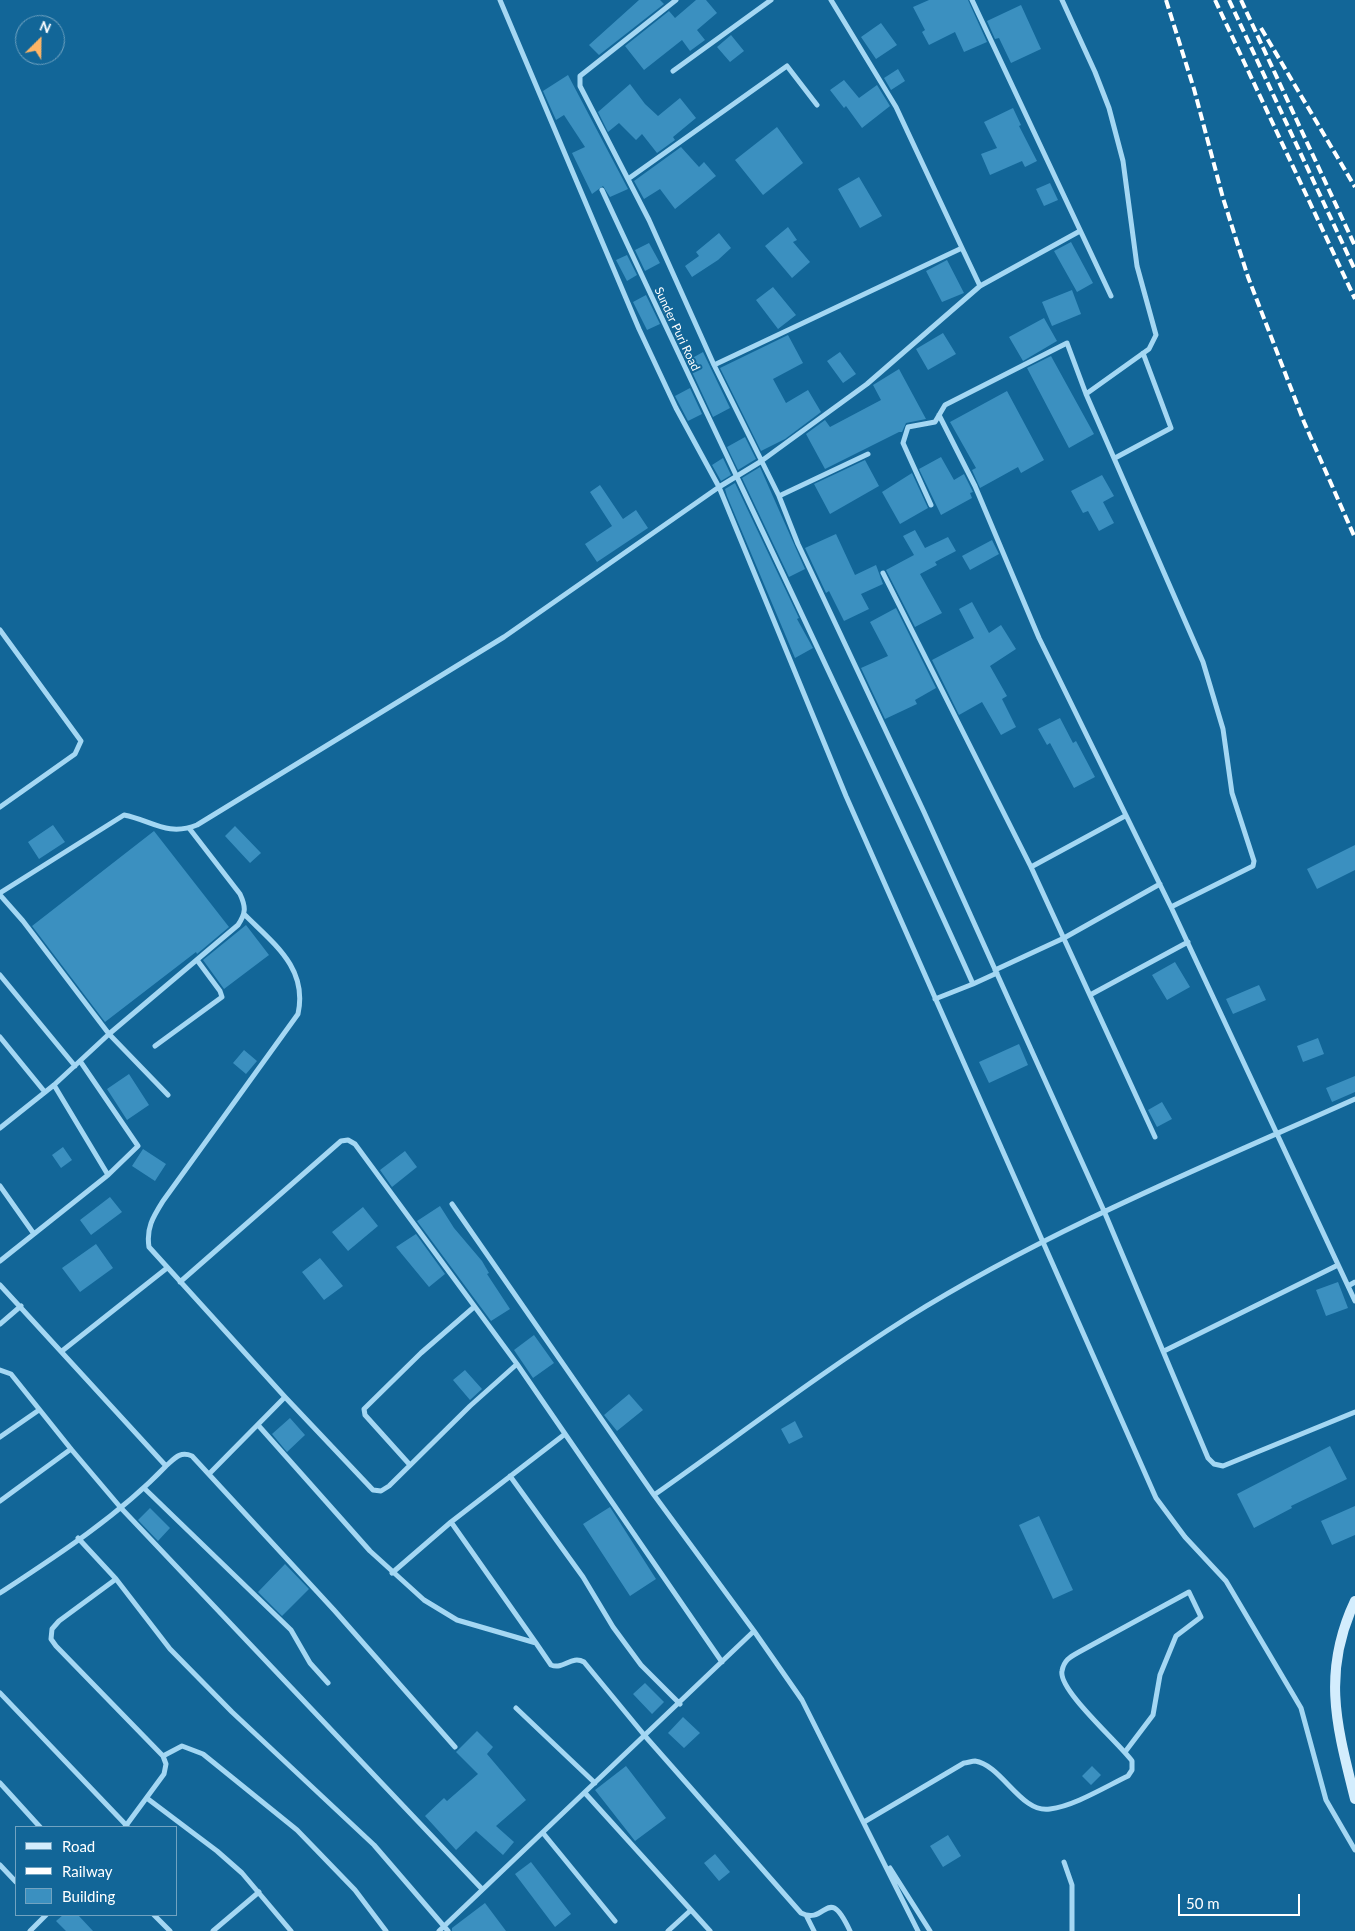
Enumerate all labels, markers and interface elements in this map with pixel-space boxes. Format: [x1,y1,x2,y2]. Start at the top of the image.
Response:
north arrow [15,15,65,65]
text: N [37,17,54,37]
street label: Sunder Puri Road [651,285,703,373]
legend [15,1826,178,1916]
text: Road [62,1837,95,1855]
text: Railway [62,1862,113,1880]
scale bar [1180,1884,1302,1916]
text: Building [62,1887,115,1905]
text: 50 m [1186,1894,1220,1912]

